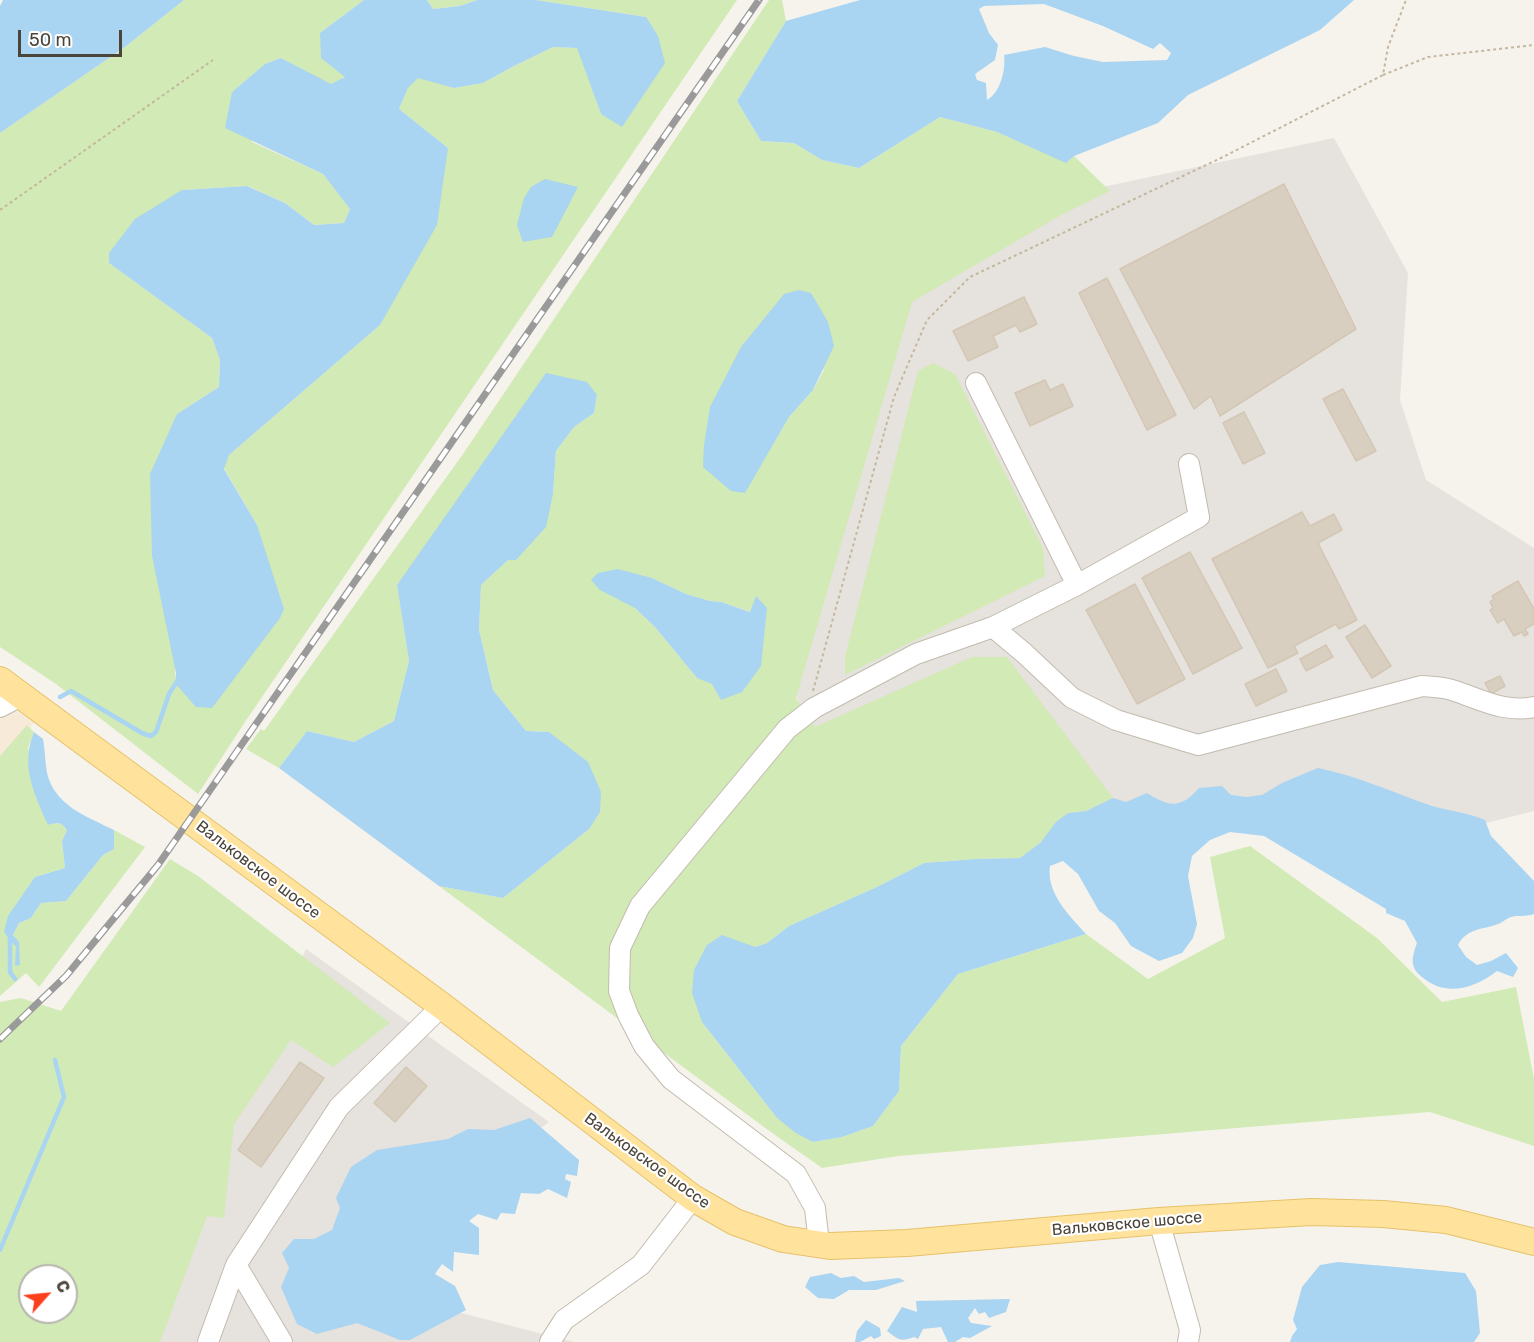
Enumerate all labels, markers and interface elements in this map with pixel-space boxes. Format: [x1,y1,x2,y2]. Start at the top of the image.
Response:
scale bar [21,18,124,56]
text: 50 m [29,29,72,51]
street label: Вальковское шоссе [192,817,324,923]
street label: Вальковское шоссе [580,1109,714,1213]
street label: Вальковское шоссе [1051,1208,1203,1240]
north arrow [18,1264,78,1324]
text: С [52,1277,74,1296]

